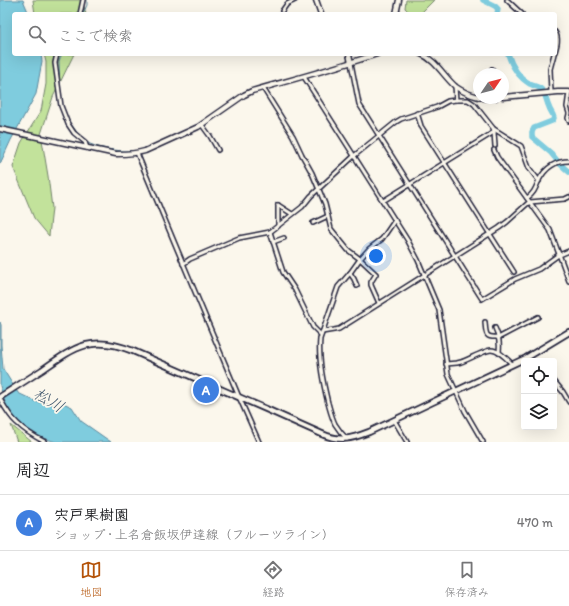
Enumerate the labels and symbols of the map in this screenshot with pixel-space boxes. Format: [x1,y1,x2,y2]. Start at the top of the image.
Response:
north arrow [473,68,509,104]
your location [366,246,386,266]
pin: A [193,375,219,405]
water label: 松川 [30,384,68,416]

